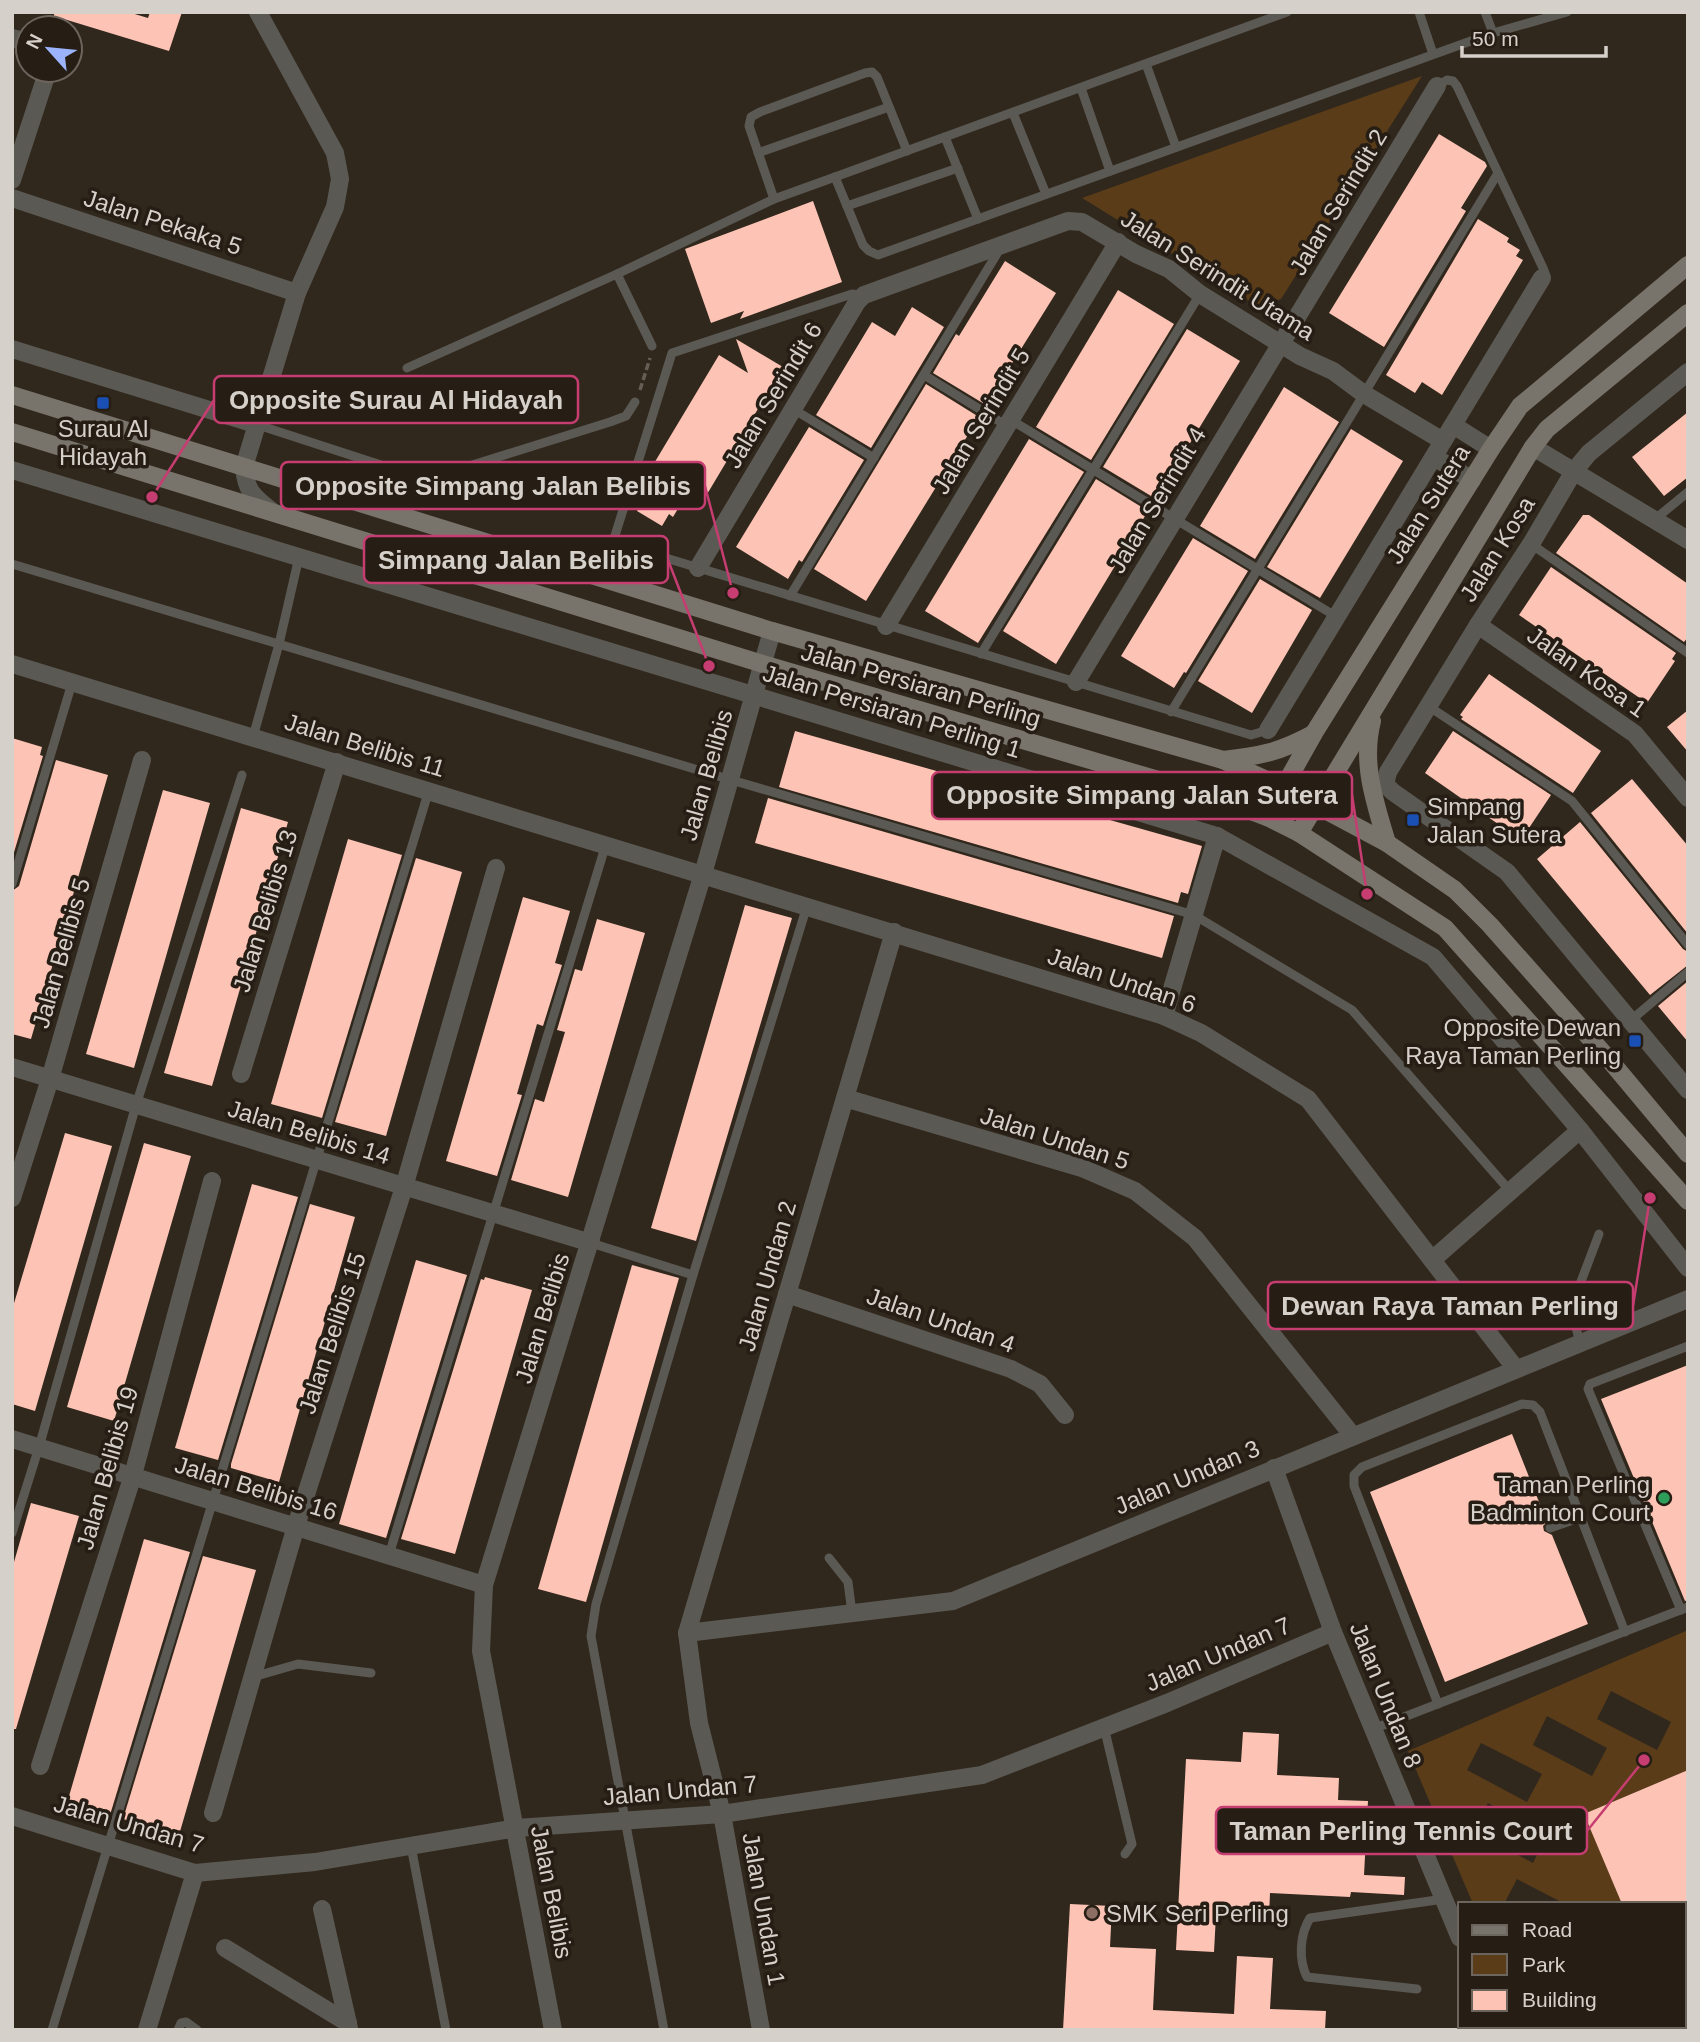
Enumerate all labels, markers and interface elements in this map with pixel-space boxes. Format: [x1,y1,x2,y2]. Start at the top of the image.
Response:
north arrow [14,14,84,84]
scale bar [1462,14,1606,58]
text: 50 m [1472,27,1519,50]
text: N [22,31,47,52]
street label: Jalan Serindit 2 [1284,124,1392,280]
street label: Jalan Pekaka 5 [81,184,245,260]
street label: Jalan Serindit Utama [1116,205,1320,346]
street label: Jalan Serindit 6 [719,317,827,473]
street label: Jalan Serindit 5 [927,343,1035,499]
callout: Opposite Surau Al Hidayah [214,376,578,423]
text: Opposite Surau Al Hidayah [229,385,563,415]
marker: Surau Al Hidayah [95,395,111,411]
place label: Surau Al Hidayah [58,415,148,470]
street label: Jalan Serindit 4 [1103,422,1211,578]
street label: Jalan Sutera [1381,439,1475,568]
callout: Opposite Simpang Jalan Belibis [281,462,705,509]
text: Opposite Simpang Jalan Belibis [295,471,691,501]
street label: Jalan Kosa [1454,491,1540,607]
callout: Simpang Jalan Belibis [364,536,668,583]
text: Simpang Jalan Belibis [378,545,654,575]
street label: Jalan Kosa 1 [1522,621,1652,723]
street label: Jalan Persiaran Perling [798,638,1044,732]
street label: Jalan Persiaran Perling 1 [760,659,1024,763]
street label: Jalan Belibis [674,707,738,843]
street label: Jalan Belibis 11 [282,708,448,782]
callout: Opposite Simpang Jalan Sutera [932,772,1352,819]
text: Opposite Simpang Jalan Sutera [946,780,1338,810]
place label: Simpang Jalan Sutera [1427,793,1562,848]
marker: Simpang Jalan Sutera [1405,812,1421,828]
street label: Jalan Belibis 13 [228,827,302,995]
street label: Jalan Belibis 5 [27,875,95,1031]
street label: Jalan Undan 6 [1044,942,1200,1018]
place label: Opposite Dewan Raya Taman Perling [1405,1014,1621,1069]
marker: Opposite Dewan Raya Taman Perling [1627,1033,1643,1049]
street label: Jalan Belibis 14 [225,1095,393,1169]
street label: Jalan Undan 5 [977,1101,1133,1175]
street label: Jalan Undan 2 [733,1198,801,1354]
street label: Jalan Belibis 15 [293,1249,371,1417]
street label: Jalan Belibis [509,1250,575,1386]
street label: Jalan Undan 4 [863,1282,1019,1358]
callout: Dewan Raya Taman Perling [1268,1282,1633,1329]
text: Dewan Raya Taman Perling [1281,1291,1619,1321]
street label: Jalan Belibis 19 [71,1383,143,1553]
street label: Jalan Undan 3 [1110,1434,1264,1520]
street label: Jalan Belibis 16 [172,1451,340,1525]
place label: Taman Perling Badminton Court [1470,1471,1650,1526]
marker: Taman Perling Badminton Court [1656,1490,1672,1506]
street label: Jalan Undan 7 [1141,1611,1295,1697]
street label: Jalan Undan 8 [1344,1618,1428,1772]
street label: Jalan Undan 7 [602,1770,758,1810]
street label: Jalan Undan 7 [51,1790,207,1858]
callout: Taman Perling Tennis Court [1216,1807,1587,1854]
text: Taman Perling Tennis Court [1230,1816,1573,1846]
street label: Jalan Belibis [526,1823,578,1961]
street label: Jalan Undan 1 [737,1830,791,1988]
place label: SMK Seri Perling [1106,1900,1289,1927]
legend [1458,1902,1686,2028]
marker: SMK Seri Perling [1084,1905,1100,1921]
text: Road [1522,1918,1572,1941]
text: Park [1522,1953,1566,1976]
text: Building [1522,1988,1597,2011]

